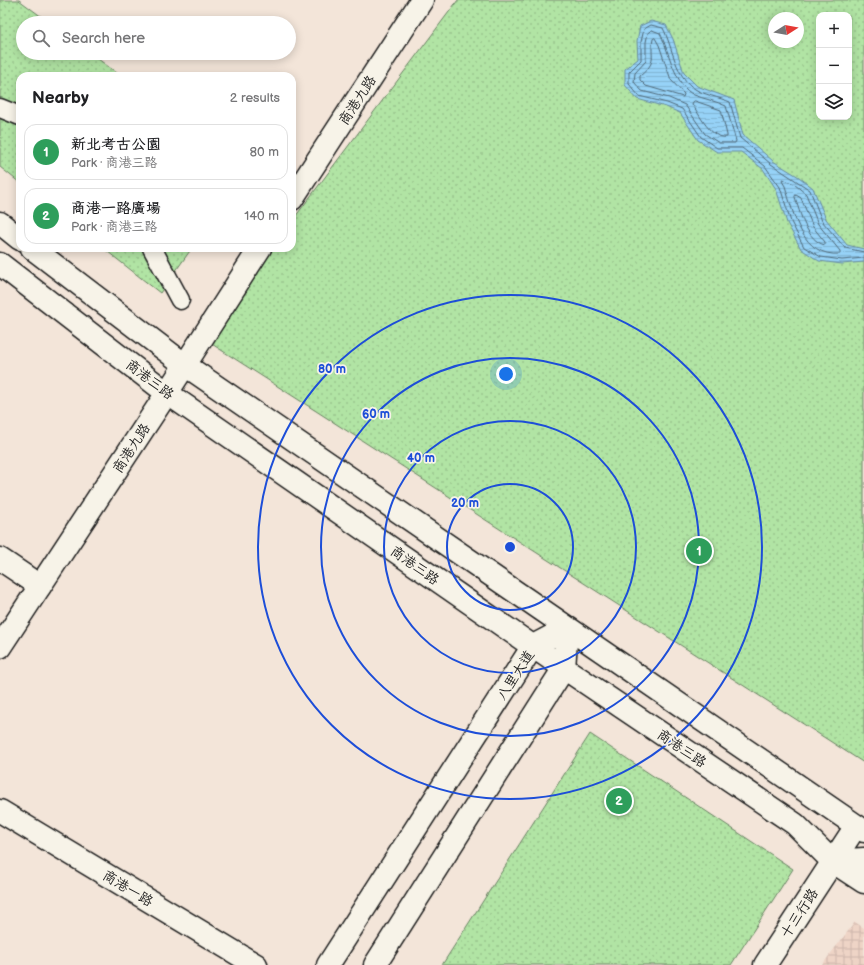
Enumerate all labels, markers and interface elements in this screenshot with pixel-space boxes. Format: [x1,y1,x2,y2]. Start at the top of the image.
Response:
north arrow [768,12,804,48]
map controls [816,12,852,120]
button: + [816,12,852,48]
search box [16,16,296,60]
icon: search [30,27,52,49]
text: Search here [62,29,145,48]
button: − [816,48,852,84]
street label: 商港九路 [335,72,380,128]
button: layers [816,84,852,120]
text: Nearby [32,88,89,108]
text: 2 results [230,90,280,106]
text: 新北考古公園 [71,135,161,154]
text: 1 [43,144,49,160]
text: 80 m [250,144,279,160]
text: Park · 商港三路 [71,155,158,171]
text: 商港一路廣場 [71,199,161,218]
text: 2 [42,208,50,224]
text: 140 m [244,208,279,224]
text: Park · 商港三路 [71,219,158,235]
street label: 商港三路 [122,356,177,403]
text: 80 m [318,362,346,377]
your location [496,364,516,384]
text: 60 m [362,407,390,422]
street label: 商港九路 [109,420,154,476]
text: 40 m [407,451,435,466]
text: 20 m [451,496,479,511]
pin: 1 [686,536,712,566]
centre of rings [503,540,517,554]
street label: 商港三路 [387,542,443,588]
street label: 八里大道 [493,647,538,703]
street label: 商港三路 [654,726,710,771]
pin: 2 [606,786,632,816]
street label: 商港一路 [99,867,156,910]
street label: 十三行路 [777,885,822,941]

